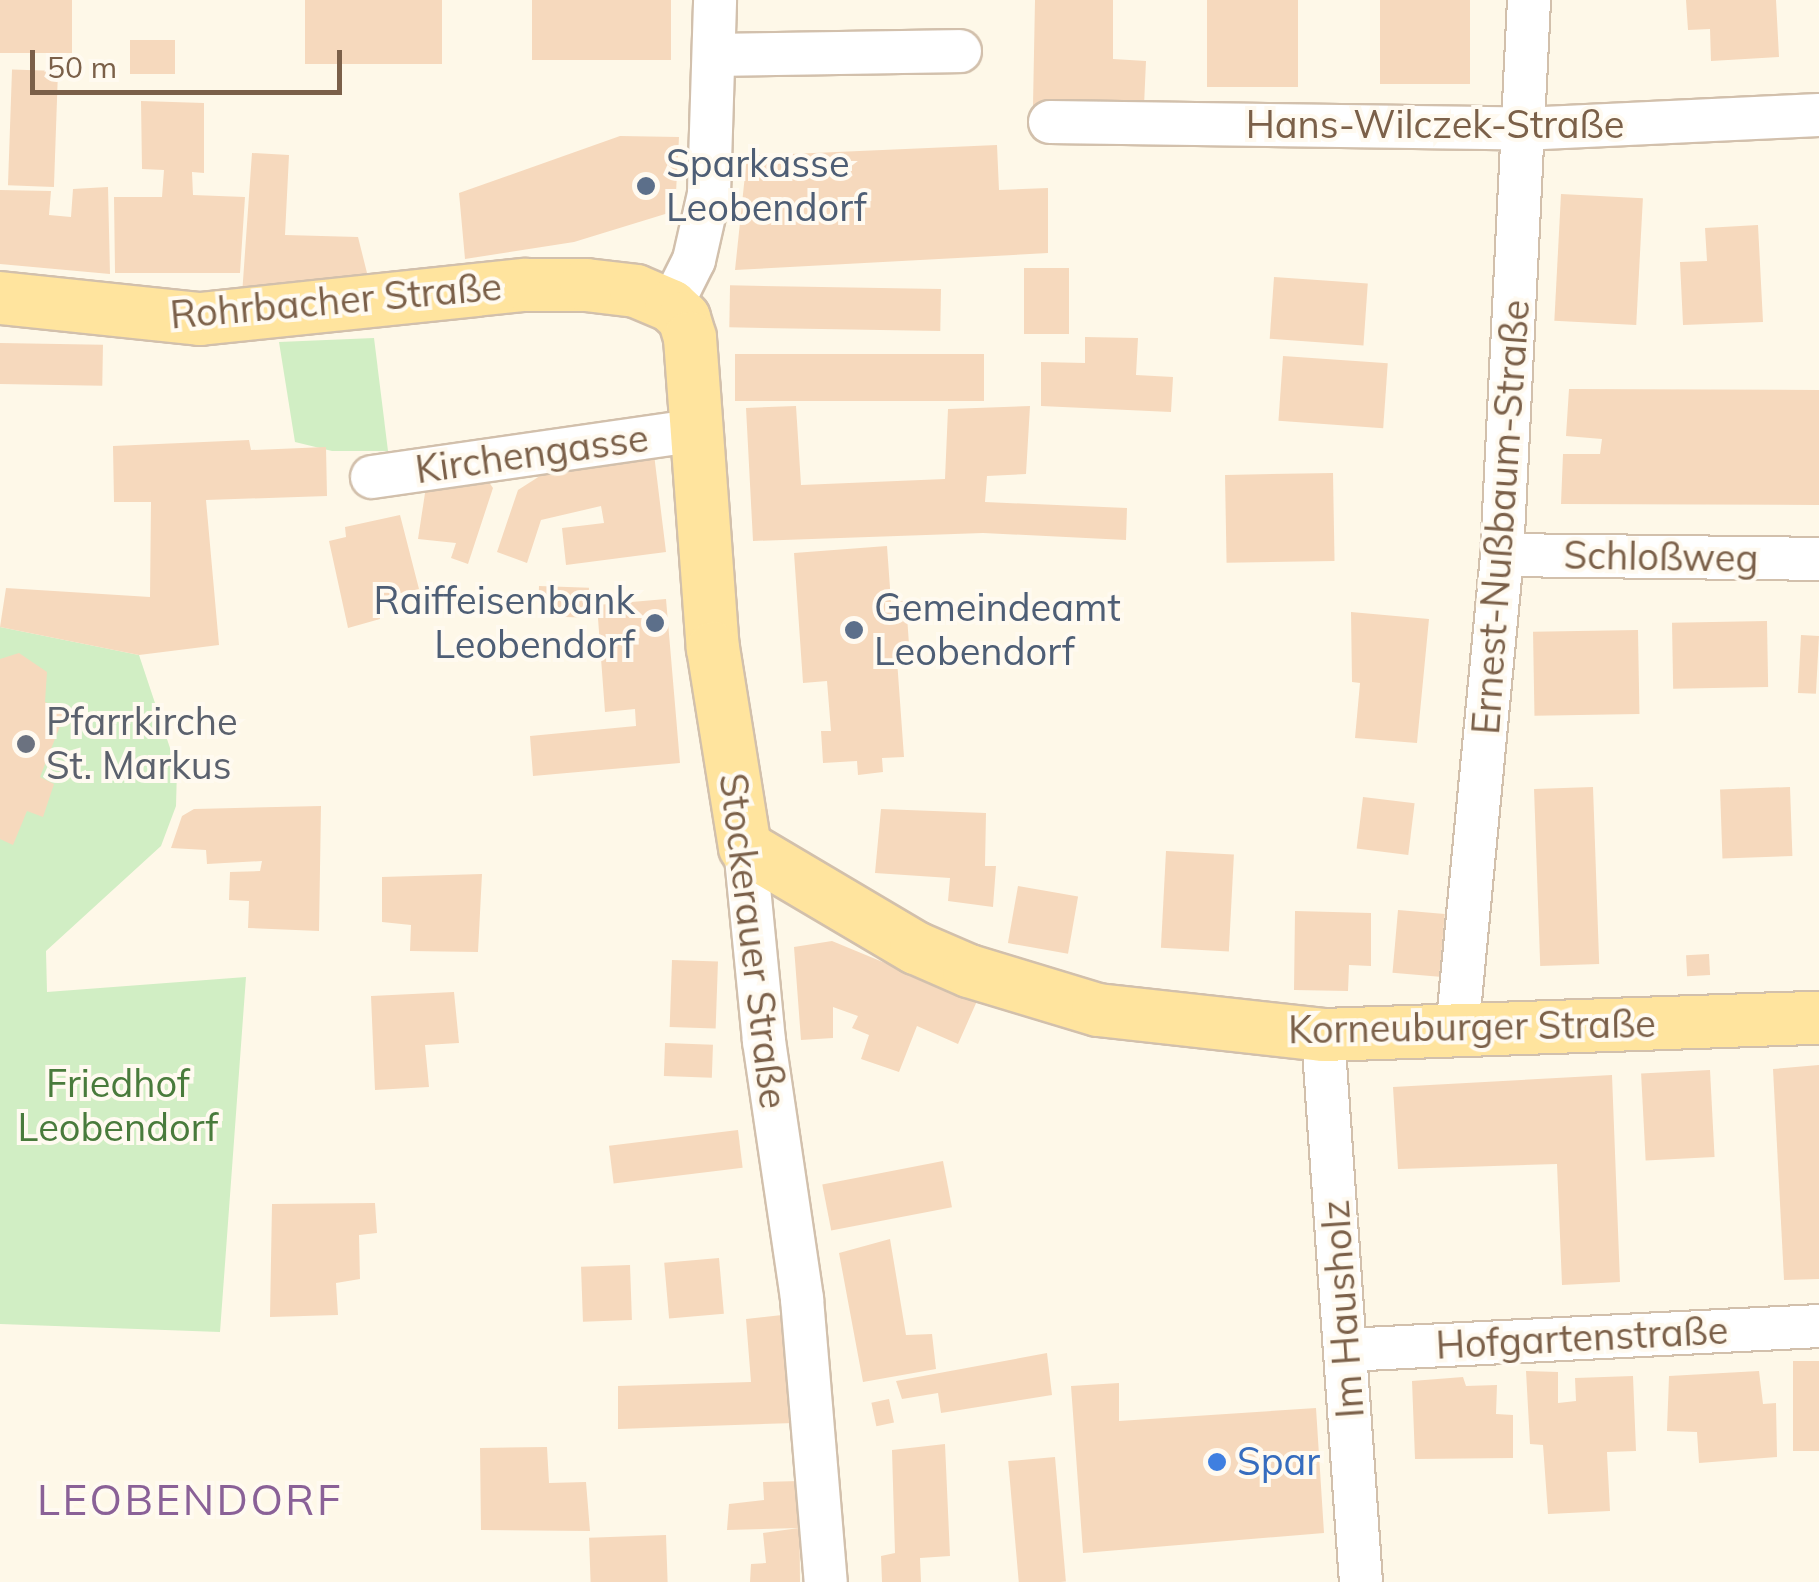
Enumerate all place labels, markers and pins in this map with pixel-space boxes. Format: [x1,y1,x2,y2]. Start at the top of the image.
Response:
place label: Sparkasse Leobendorf [666,141,867,230]
marker: Sparkasse Leobendorf [635,175,657,197]
place label: Raiffeisenbank Leobendorf [373,578,635,668]
place label: Gemeindeamt Leobendorf [874,585,1121,674]
marker: Raiffeisenbank Leobendorf [644,612,666,634]
marker: Gemeindeamt Leobendorf [843,619,865,641]
place label: Pfarrkirche St. Markus [46,699,238,788]
marker: Pfarrkirche St. Markus [15,733,37,755]
place label: Spar [1237,1439,1320,1485]
marker: Spar [1206,1451,1228,1473]

